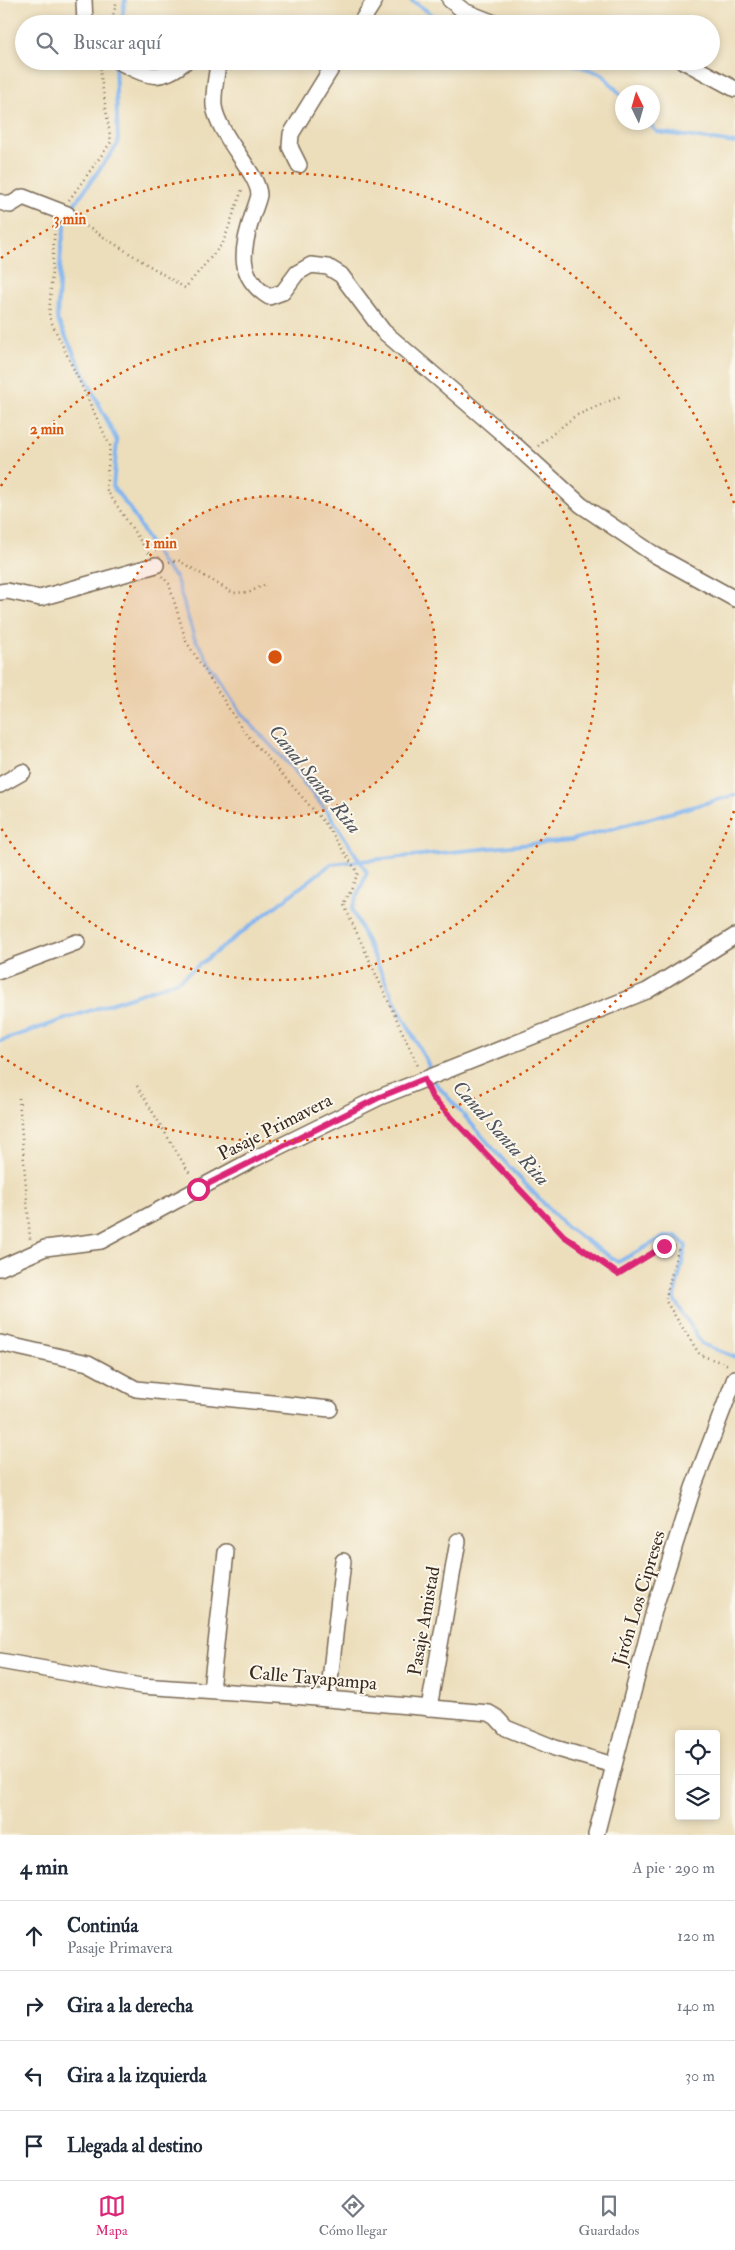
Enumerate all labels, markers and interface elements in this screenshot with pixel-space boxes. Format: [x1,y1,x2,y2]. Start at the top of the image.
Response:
search box [15,15,720,70]
icon: search [33,29,61,57]
text: Buscar aquí [73,31,161,55]
north arrow [615,85,660,130]
text: 3 min [54,210,86,229]
text: 2 min [30,420,64,439]
text: 1 min [145,534,177,553]
centre of rings [266,648,284,666]
water label: Canal Santa Rita [263,719,367,839]
water label: Canal Santa Rita [447,1075,555,1191]
street label: Pasaje Primavera [214,1088,336,1166]
route start [187,1178,210,1201]
route end [653,1235,676,1258]
street label: Jirón Los Cipreses [607,1527,672,1670]
street label: Pasaje Amistad [403,1564,446,1678]
street label: Calle Tayapampa [248,1660,378,1697]
map controls [675,1730,720,1820]
button: locate [675,1730,720,1775]
button: layers [675,1775,720,1820]
text: 4 min [20,1854,68,1881]
text: A pie · 290 m [632,1858,715,1878]
text: Continúa [67,1914,138,1938]
icon: ahead [20,1922,48,1950]
text: 120 m [677,1926,715,1946]
text: Pasaje Primavera [67,1938,173,1958]
icon: right [20,1992,48,2020]
text: Gira a la derecha [67,1994,193,2018]
text: 140 m [677,1996,715,2016]
icon: left [20,2062,48,2090]
text: Gira a la izquierda [67,2064,206,2088]
text: 30 m [685,2066,715,2086]
icon: arrive [20,2132,48,2160]
text: Llegada al destino [67,2134,202,2158]
tab: Mapa [96,2192,128,2239]
tab: Cómo llegar [319,2192,387,2239]
tab: Guardados [578,2192,639,2239]

